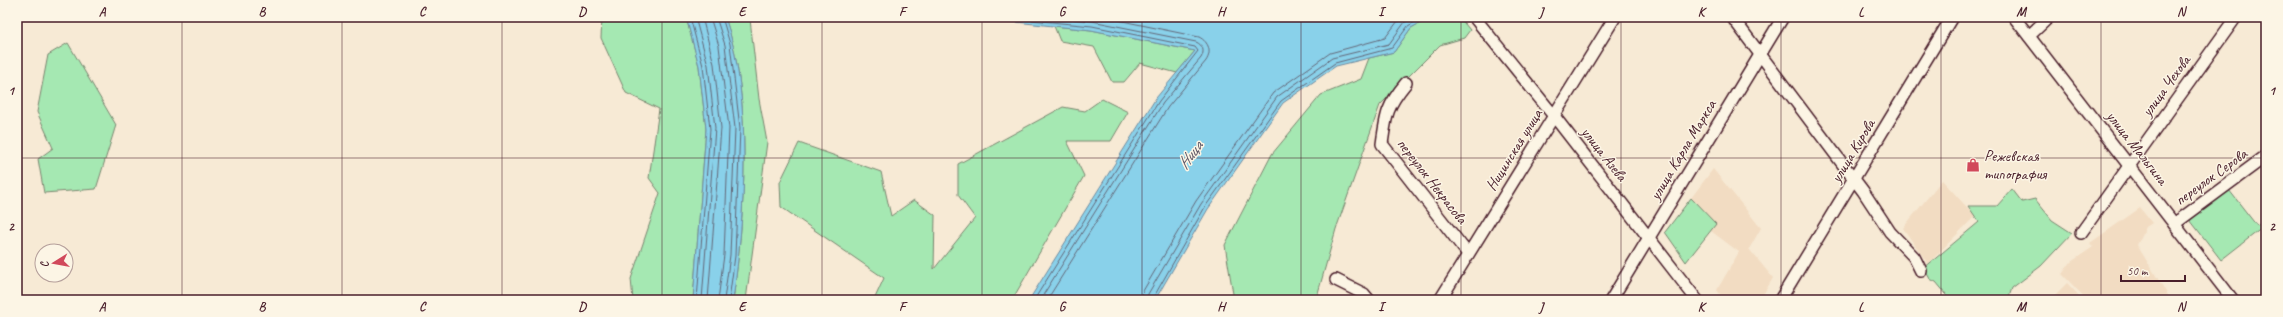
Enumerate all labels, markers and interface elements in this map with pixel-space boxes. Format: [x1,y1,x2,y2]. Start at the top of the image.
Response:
text: A [99,4,107,20]
text: B [259,4,267,20]
text: C [419,4,427,20]
text: D [578,4,587,20]
text: E [739,4,748,20]
text: F [899,4,908,20]
text: G [1059,4,1067,20]
text: H [1217,4,1227,20]
text: I [1378,4,1387,20]
text: J [1538,4,1545,20]
text: K [1698,4,1708,20]
text: L [1858,4,1865,20]
text: M [2016,4,2027,20]
text: N [2177,4,2188,20]
street label: улица Чехова [2137,50,2196,121]
text: 1 [8,83,16,99]
text: 1 [2269,83,2277,99]
street label: улица Карла Маркса [1645,95,1721,205]
street label: Ницинская улица [1481,105,1548,195]
street label: улица Мальгина [2101,106,2173,190]
street label: улица Кирова [1826,114,1881,187]
street label: улица Азева [1576,122,1632,186]
street label: переулок Некрасова [1392,134,1473,229]
water label: Ница [1173,135,1209,173]
street label: переулок Серова [2171,143,2252,210]
place label: Режевская типография [1984,146,2047,184]
shop icon: Режевская типография [1965,157,1981,173]
text: 2 [8,219,15,235]
text: 2 [2269,219,2276,235]
north arrow [34,243,74,283]
scale bar [2121,257,2185,283]
text: С [36,259,52,269]
text: 50 m [2127,263,2149,279]
text: A [99,299,107,315]
text: B [259,299,267,315]
text: C [419,299,427,315]
text: D [578,299,587,315]
text: E [739,299,748,315]
text: F [899,299,908,315]
text: G [1059,299,1067,315]
text: H [1217,299,1227,315]
text: I [1378,299,1387,315]
text: J [1538,299,1545,315]
text: K [1698,299,1708,315]
text: L [1858,299,1865,315]
text: M [2016,299,2027,315]
text: N [2177,299,2188,315]

